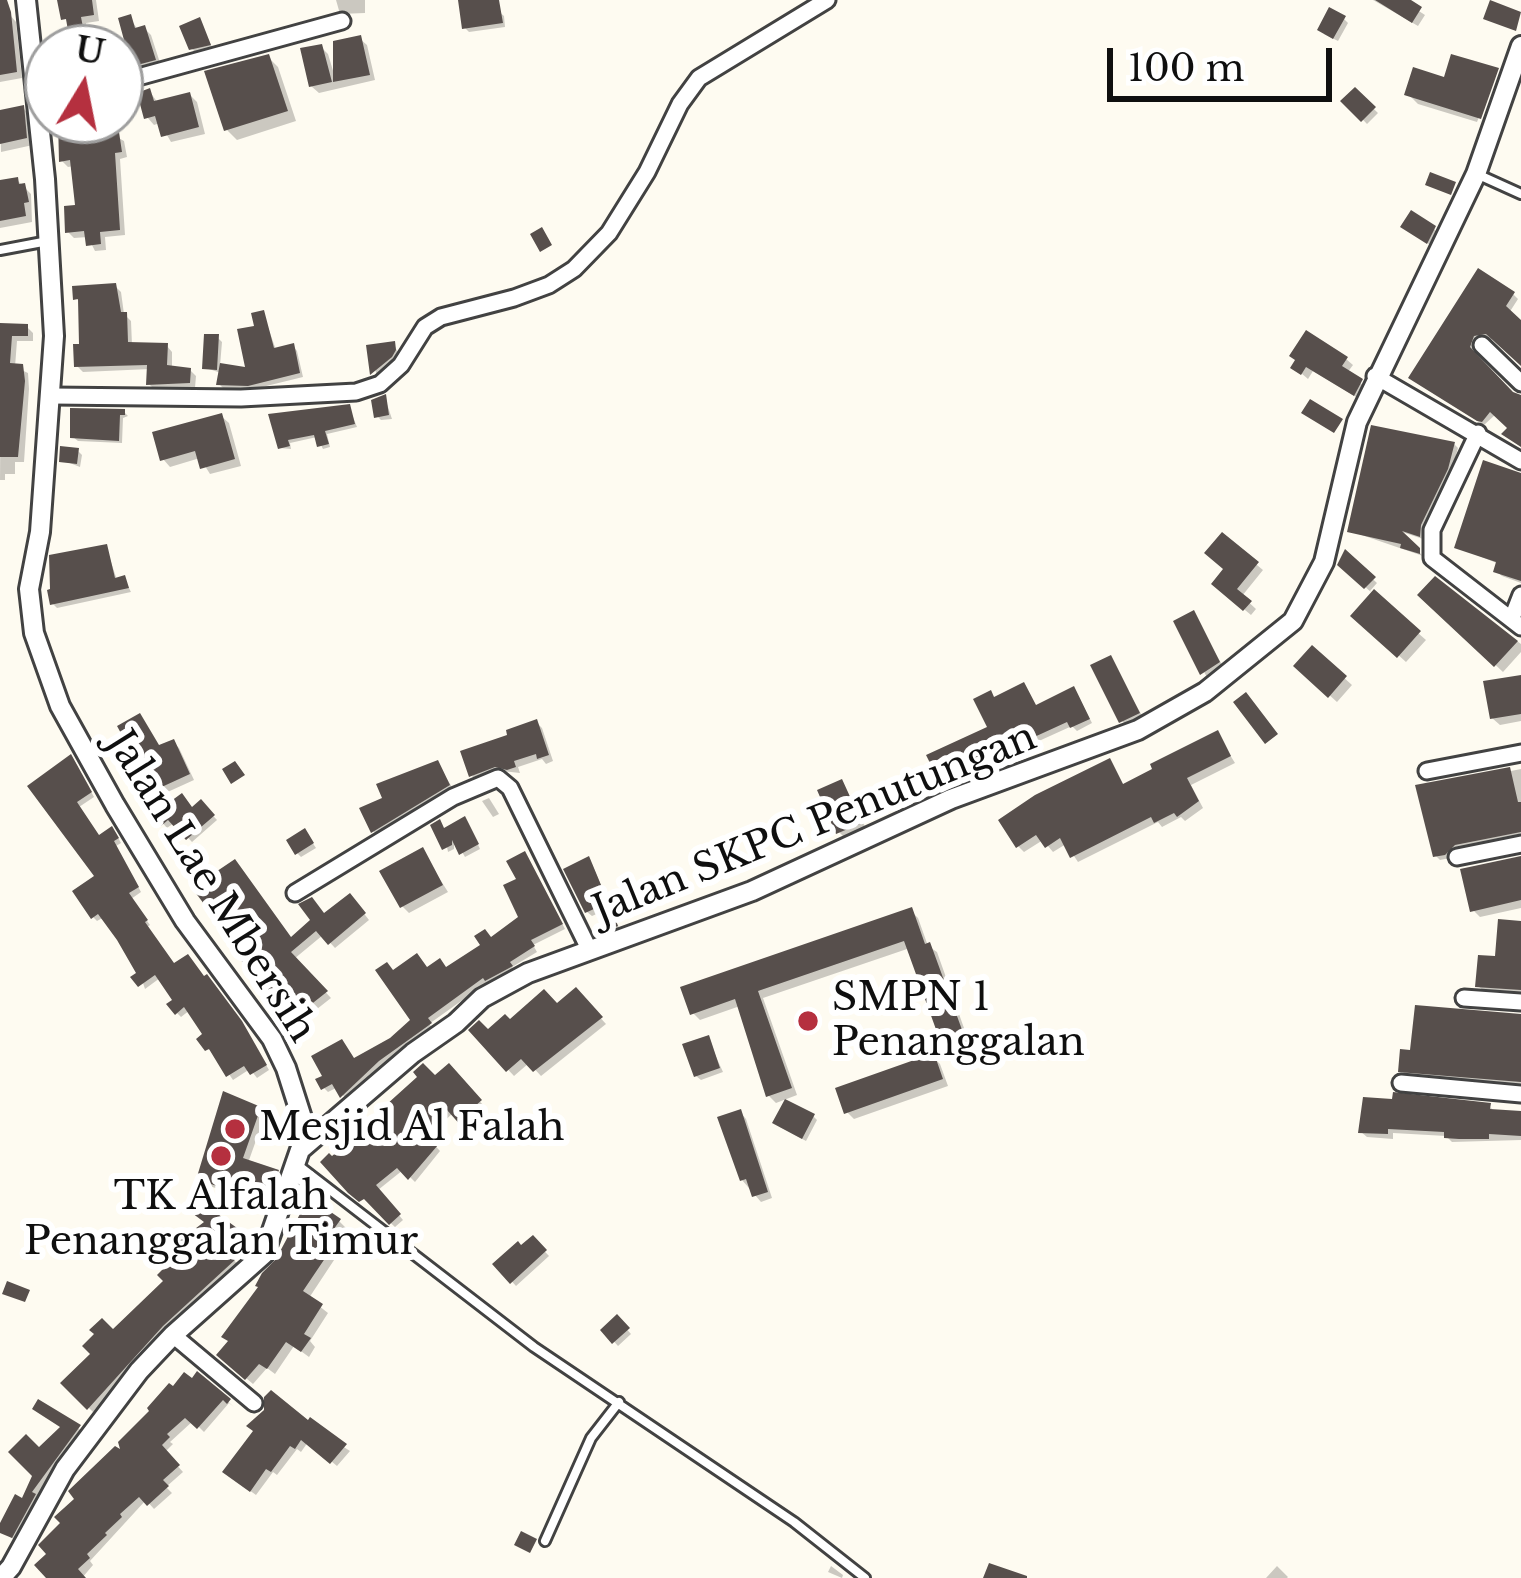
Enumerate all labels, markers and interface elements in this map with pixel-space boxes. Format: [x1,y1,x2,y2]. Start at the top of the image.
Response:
north arrow [24,24,144,144]
scale bar [1113,24,1338,98]
text: U [72,28,108,74]
text: 100 m [1128,46,1244,91]
street label: Jalan SKPC Penutungan [587,715,1043,935]
street label: Jalan Lae Mbersih [95,723,325,1051]
place label: SMPN 1 Penanggalan [832,976,1085,1067]
marker: SMPN 1 Penanggalan [795,1008,821,1034]
place label: Mesjid Al Falah [259,1106,565,1152]
marker: Mesjid Al Falah [222,1116,248,1142]
marker: TK Alfalah Penanggalan Timur [208,1143,234,1169]
place label: TK Alfalah Penanggalan Timur [24,1175,418,1266]

